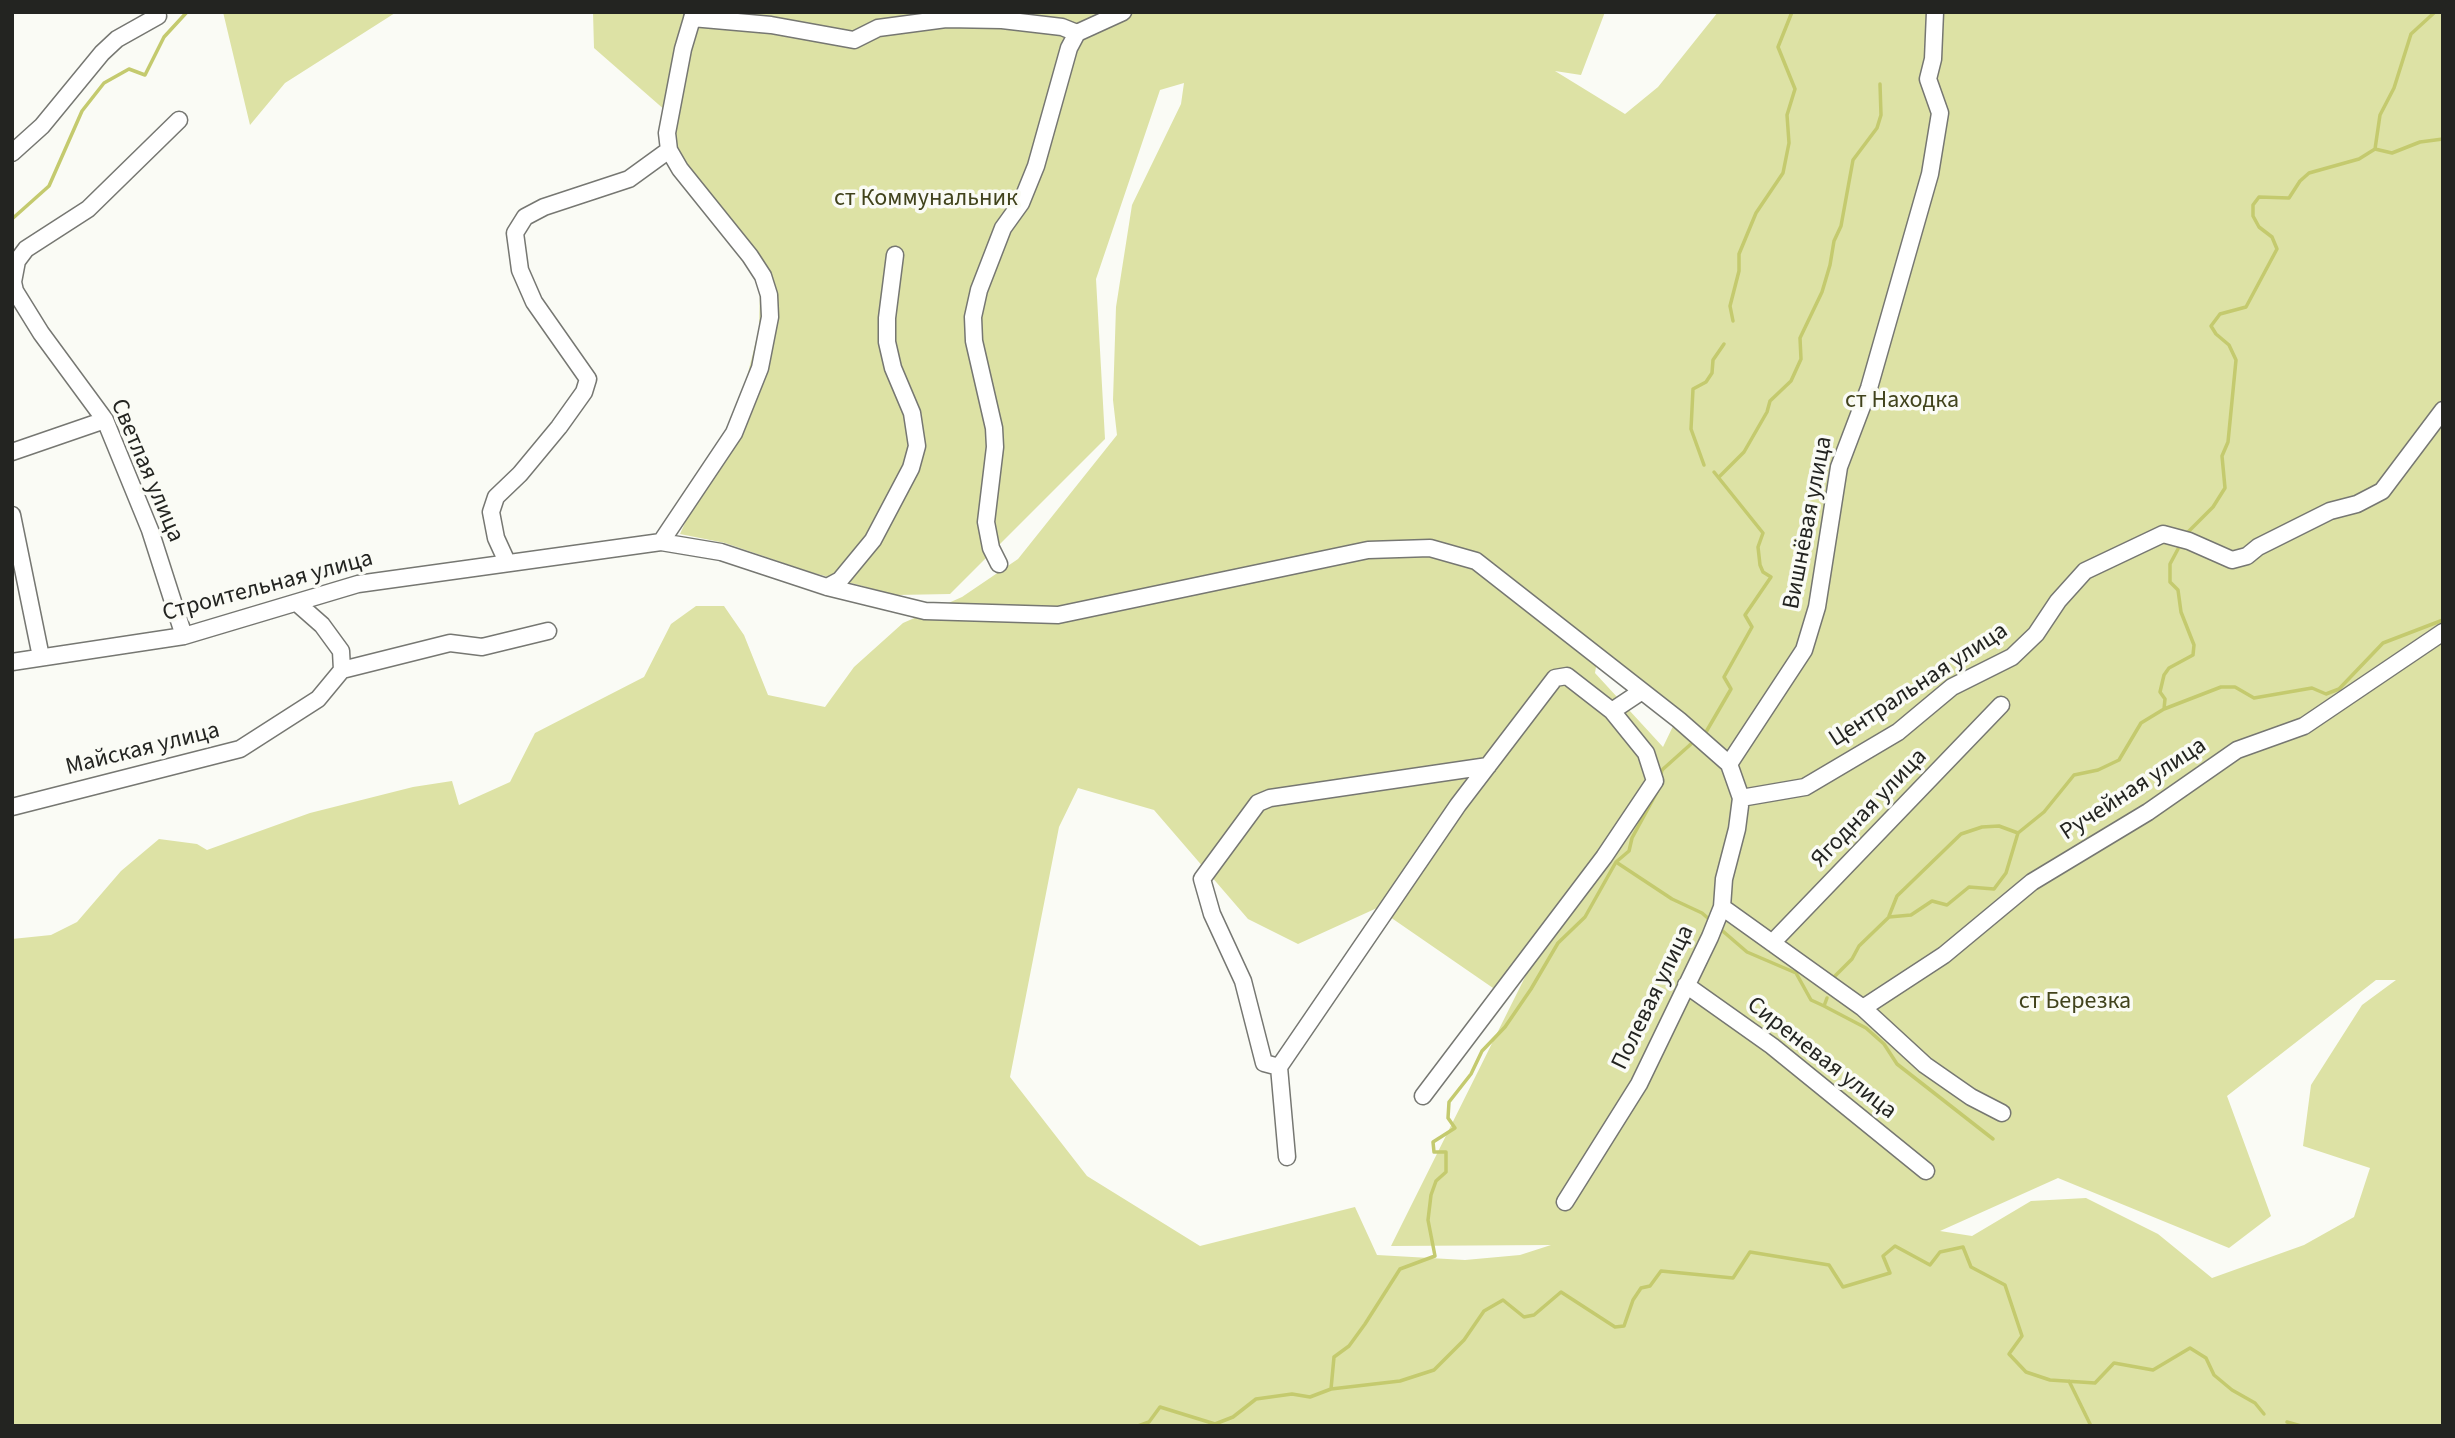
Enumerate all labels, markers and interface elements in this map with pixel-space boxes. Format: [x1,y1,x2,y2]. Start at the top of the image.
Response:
park label: ст Коммунальник [834,186,1018,214]
park label: ст Находка [1845,388,1959,416]
street label: Светлая улица [103,395,189,547]
street label: Вишнёвая улица [1778,434,1840,612]
street label: Строительная улица [160,545,376,629]
street label: Центральная улица [1824,617,2014,755]
street label: Майская улица [63,717,223,783]
street label: Ручейная улица [2056,732,2212,848]
street label: Ягодная улица [1806,744,1934,874]
street label: Полевая улица [1607,921,1701,1075]
park label: ст Березка [2019,989,2131,1017]
street label: Сиреневая улица [1740,992,1902,1126]

